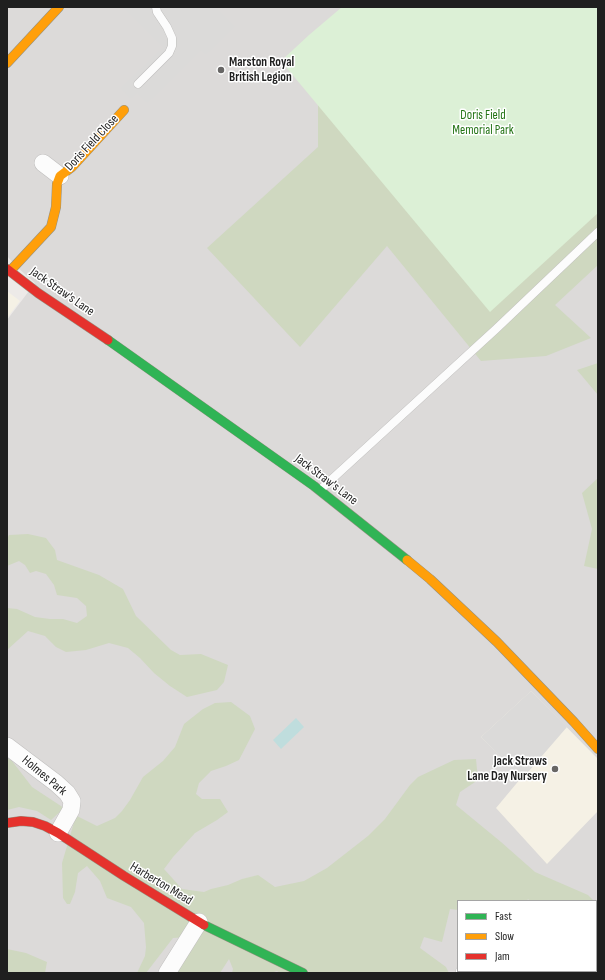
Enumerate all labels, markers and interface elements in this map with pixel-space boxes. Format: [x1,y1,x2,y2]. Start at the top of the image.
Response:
place label: Marston Royal British Legion [229,55,294,86]
marker: Marston Royal British Legion [216,65,226,75]
park label: Doris Field Memorial Park [452,108,514,139]
street label: Doris Field Close [62,112,122,174]
street label: Jack Straw's Lane [27,264,97,320]
street label: Jack Straw's Lane [292,451,360,509]
street label: Holmes Park [18,753,70,799]
place label: Jack Straws Lane Day Nursery [467,754,547,785]
marker: Jack Straws Lane Day Nursery [550,764,560,774]
street label: Harberton Mead [127,859,195,909]
legend [457,900,597,972]
text: Fast [495,909,512,924]
text: Slow [495,929,514,944]
text: Jam [495,949,510,964]

